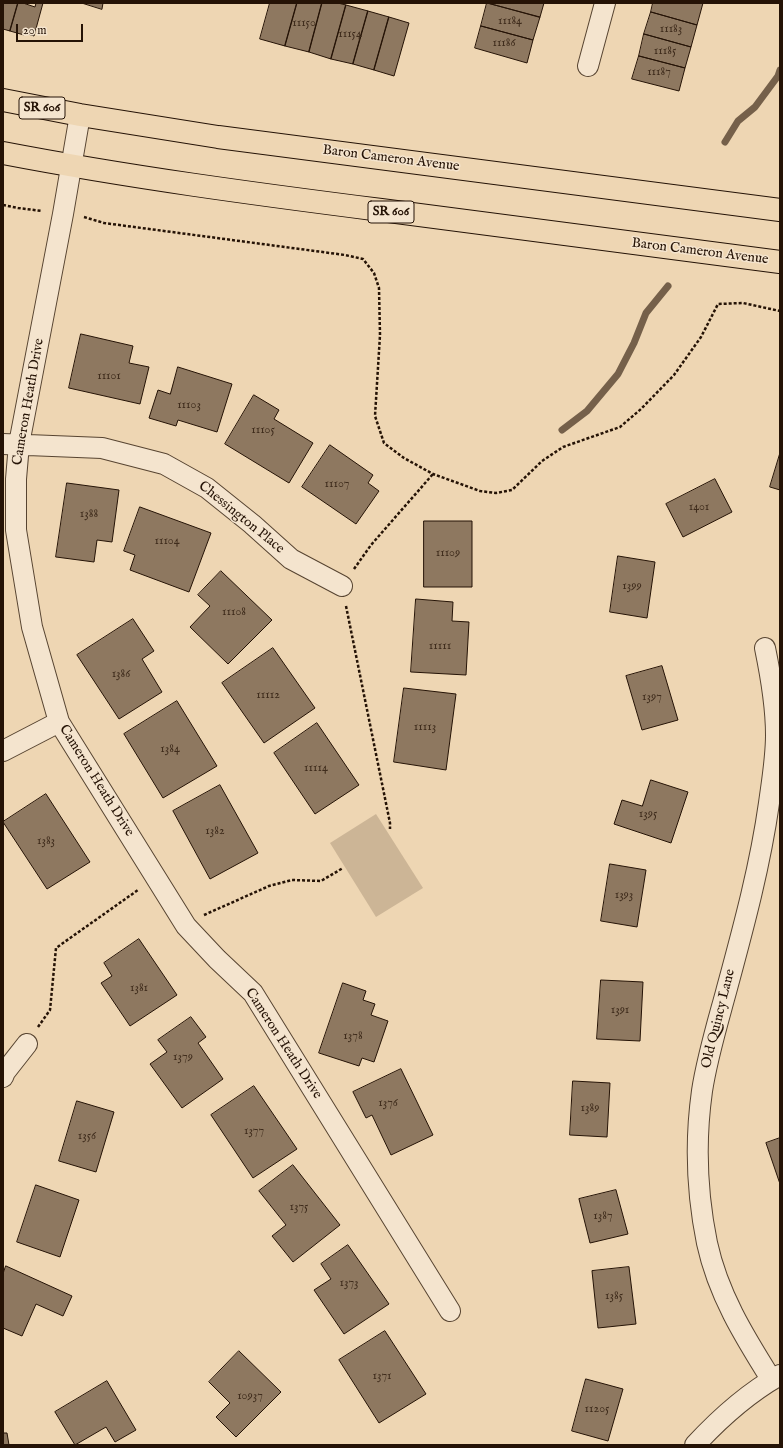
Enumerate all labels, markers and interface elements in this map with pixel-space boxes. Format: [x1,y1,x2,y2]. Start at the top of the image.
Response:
house number: 11184 [498,15,522,29]
scale bar [18,16,85,42]
house number: 11150 [292,17,316,31]
text: 20 m [23,23,46,38]
house number: 11183 [660,23,682,37]
house number: 11154 [338,28,362,42]
house number: 11186 [492,37,516,51]
house number: 11185 [654,45,676,59]
house number: 11187 [647,66,671,80]
road number: SR 606 [19,97,65,119]
street label: Baron Cameron Avenue [322,142,460,176]
road number: SR 606 [368,201,414,223]
street label: Baron Cameron Avenue [631,235,769,269]
street label: Cameron Heath Drive [10,337,48,467]
house number: 11101 [97,370,121,384]
house number: 11103 [177,399,201,413]
house number: 11105 [251,424,275,438]
street label: Chessington Place [195,478,287,558]
house number: 11107 [325,478,349,492]
house number: 1401 [689,501,709,515]
house number: 1388 [80,508,98,522]
house number: 11104 [154,535,180,549]
house number: 11109 [436,547,460,561]
house number: 1399 [622,580,642,594]
house number: 11108 [222,606,246,620]
house number: 11111 [429,640,451,654]
house number: 1386 [112,668,130,682]
house number: 11112 [256,689,280,703]
house number: 1397 [642,691,662,705]
house number: 11113 [414,721,436,735]
street label: Cameron Heath Drive [55,722,137,840]
house number: 1384 [160,743,180,757]
house number: 11114 [304,762,328,776]
house number: 1395 [639,808,657,822]
house number: 1382 [205,825,225,839]
house number: 1383 [37,835,55,849]
house number: 1393 [615,889,633,903]
street label: Old Quincy Lane [699,968,739,1070]
house number: 1381 [130,982,148,996]
street label: Cameron Heath Drive [241,985,325,1103]
house number: 1391 [611,1004,629,1018]
house number: 1378 [343,1030,363,1044]
house number: 1379 [173,1051,193,1065]
house number: 1376 [378,1097,398,1111]
house number: 1389 [581,1102,599,1116]
house number: 1377 [244,1125,264,1139]
house number: 1356 [78,1130,96,1144]
house number: 1375 [290,1201,308,1215]
house number: 1387 [593,1210,613,1224]
house number: 1373 [339,1277,359,1291]
house number: 1385 [605,1290,623,1304]
house number: 1371 [372,1370,392,1384]
house number: 10937 [237,1390,263,1404]
house number: 11205 [585,1403,609,1417]

